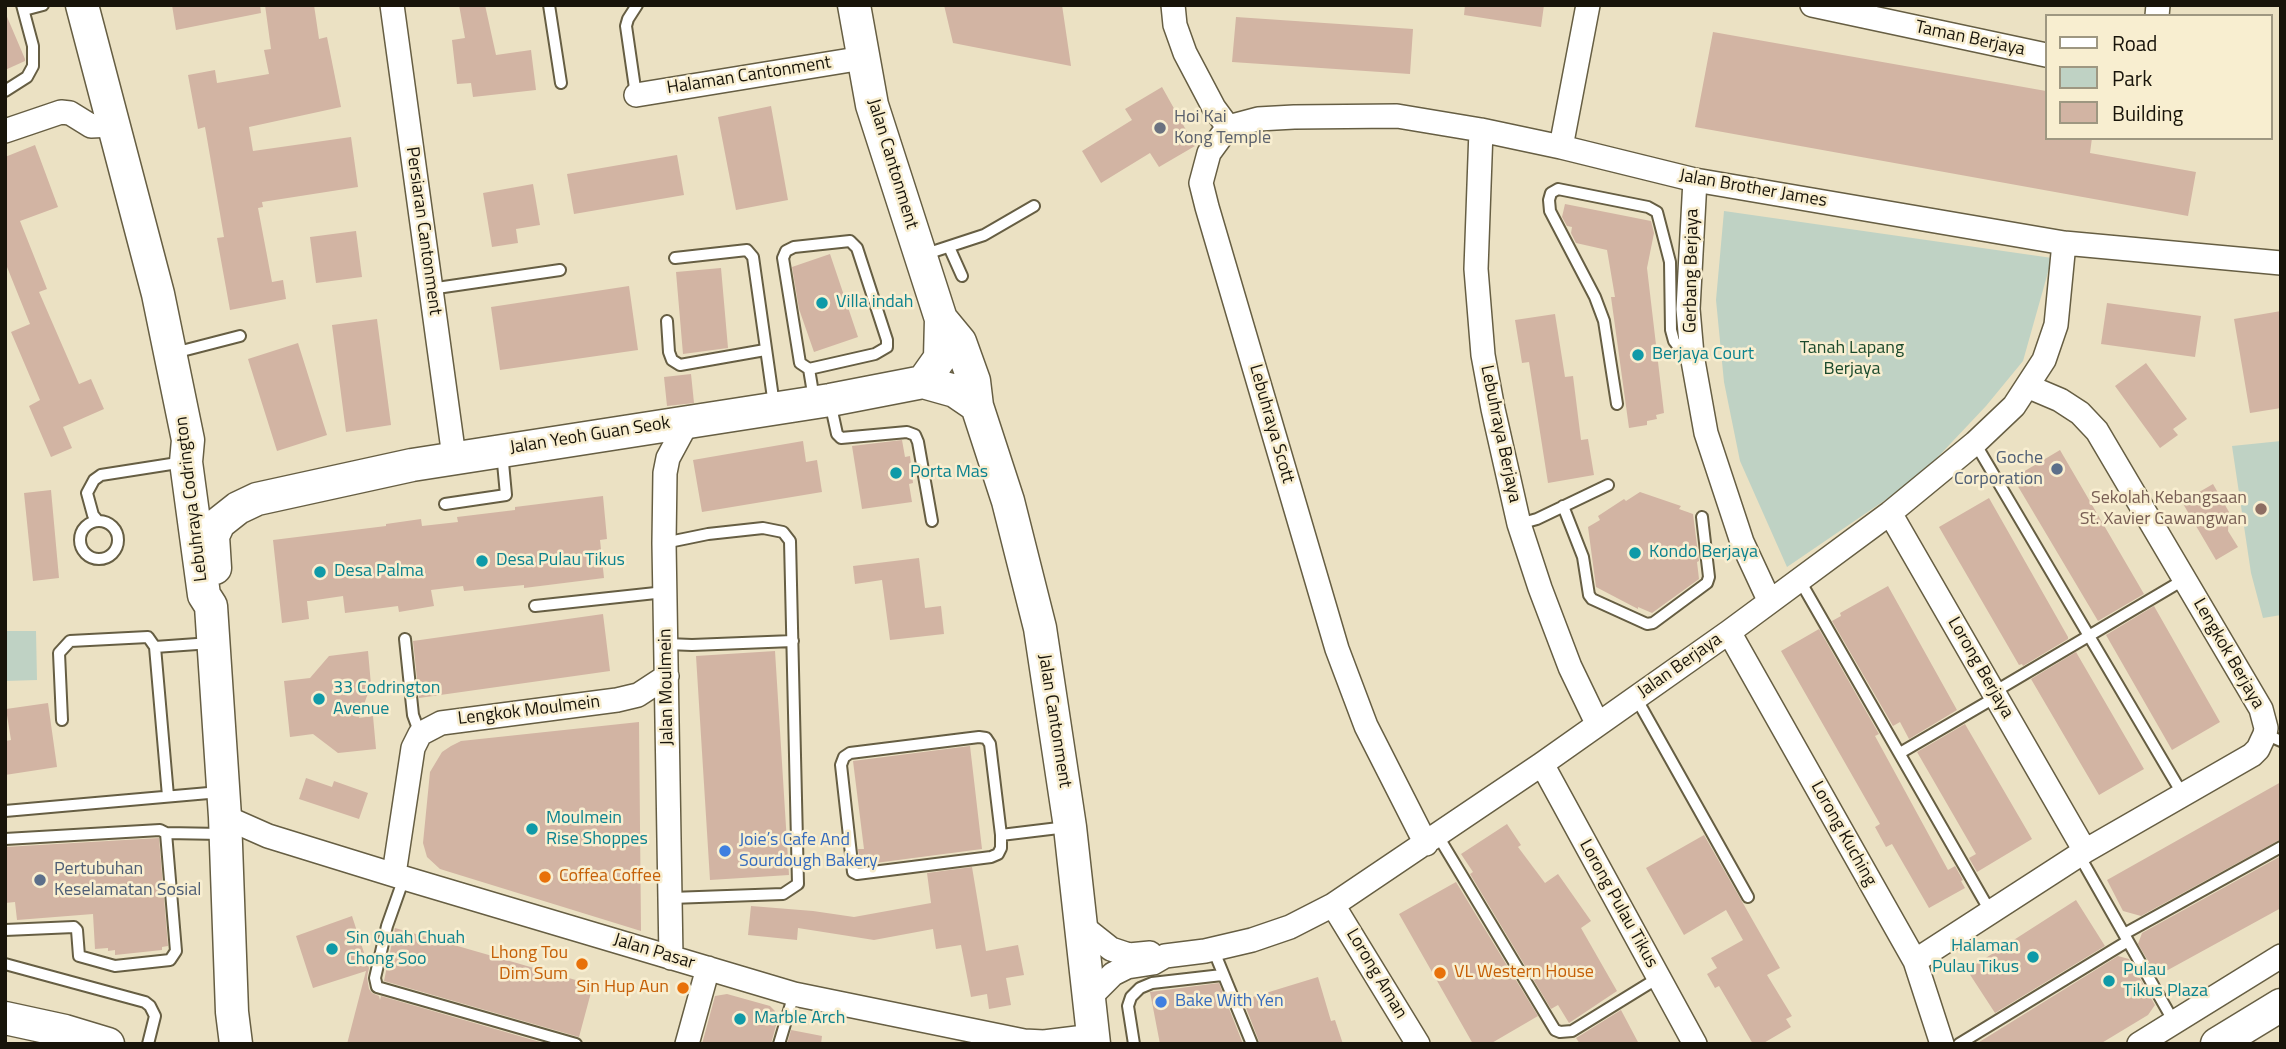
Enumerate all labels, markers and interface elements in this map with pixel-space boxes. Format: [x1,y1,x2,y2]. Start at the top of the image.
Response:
legend [2044,14,2272,140]
street label: Taman Berjaya [1913,17,2027,61]
text: Road [2112,27,2157,59]
street label: Halaman Cantonment [665,52,833,100]
text: Park [2112,62,2152,94]
street label: Jalan Cantonment [862,96,922,232]
text: Building [2112,97,2183,129]
place label: Hoi Kai Kong Temple [1174,107,1271,150]
marker: Hoi Kai Kong Temple [1152,120,1168,136]
street label: Persiaran Cantonment [400,145,446,317]
street label: Jalan Brother James [1677,165,1829,213]
street label: Gerbang Berjaya [1680,209,1704,333]
place label: Villa indah [836,292,914,314]
marker: Villa indah [814,295,830,311]
park label: Tanah Lapang Berjaya [1800,338,1904,380]
place label: Berjaya Court [1652,344,1754,366]
marker: Berjaya Court [1630,347,1646,363]
street label: Lebuhraya Scott [1244,362,1298,486]
street label: Lebuhraya Berjaya [1475,363,1525,505]
street label: Jalan Yeoh Guan Seok [508,413,672,459]
street label: Lebuhraya Codrington [171,415,213,583]
place label: Goche Corporation [1954,448,2043,490]
marker: Goche Corporation [2049,461,2065,477]
place label: Porta Mas [910,462,988,484]
marker: Porta Mas [888,465,904,481]
place label: Sekolah Kebangsaan St. Xavier Cawangwan [2080,488,2247,530]
marker: Sekolah Kebangsaan St. Xavier Cawangwan [2253,501,2269,517]
place label: Kondo Berjaya [1649,542,1758,564]
marker: Kondo Berjaya [1627,545,1643,561]
place label: Desa Pulau Tikus [496,550,625,572]
marker: Desa Pulau Tikus [474,553,490,569]
place label: Desa Palma [334,561,424,583]
marker: Desa Palma [312,564,328,580]
street label: Lengkok Berjaya [2188,595,2268,713]
street label: Lorong Berjaya [1942,614,2018,722]
street label: Jalan Moulmein [655,628,679,746]
street label: Jalan Berjaya [1634,629,1726,703]
street label: Jalan Cantonment [1033,653,1075,789]
place label: 33 Codrington Avenue [333,678,440,720]
marker: 33 Codrington Avenue [311,691,327,707]
street label: Lengkok Moulmein [457,692,601,730]
street label: Lorong Kuching [1805,778,1881,890]
place label: Moulmein Rise Shoppes [546,808,648,850]
marker: Moulmein Rise Shoppes [524,821,540,837]
place label: Joie’s Cafe And Sourdough Bakery [739,830,878,872]
street label: Lorong Pulau Tikus [1574,836,1662,972]
marker: Joie’s Cafe And Sourdough Bakery [717,843,733,859]
place label: Pertubuhan Keselamatan Sosial [54,859,201,902]
place label: Coffea Coffee [559,866,661,888]
marker: Coffea Coffee [537,869,553,885]
marker: Pertubuhan Keselamatan Sosial [32,872,48,888]
street label: Lorong Aman [1341,925,1411,1023]
place label: Sin Quah Chuah Chong Soo [346,928,465,970]
street label: Jalan Pasar [611,929,697,975]
place label: Halaman Pulau Tikus [1932,936,2019,978]
marker: Sin Quah Chuah Chong Soo [324,941,340,957]
place label: Lhong Tou Dim Sum [490,943,568,986]
marker: Halaman Pulau Tikus [2025,949,2041,965]
marker: Lhong Tou Dim Sum [574,956,590,972]
place label: Pulau Tikus Plaza [2123,960,2208,1002]
place label: VL Western House [1454,962,1594,984]
marker: VL Western House [1432,965,1448,981]
marker: Pulau Tikus Plaza [2101,973,2117,989]
place label: Sin Hup Aun [577,977,669,999]
marker: Sin Hup Aun [675,980,691,996]
place label: Bake With Yen [1175,991,1284,1013]
marker: Bake With Yen [1153,994,1169,1010]
place label: Marble Arch [754,1008,845,1030]
marker: Marble Arch [732,1011,748,1027]

